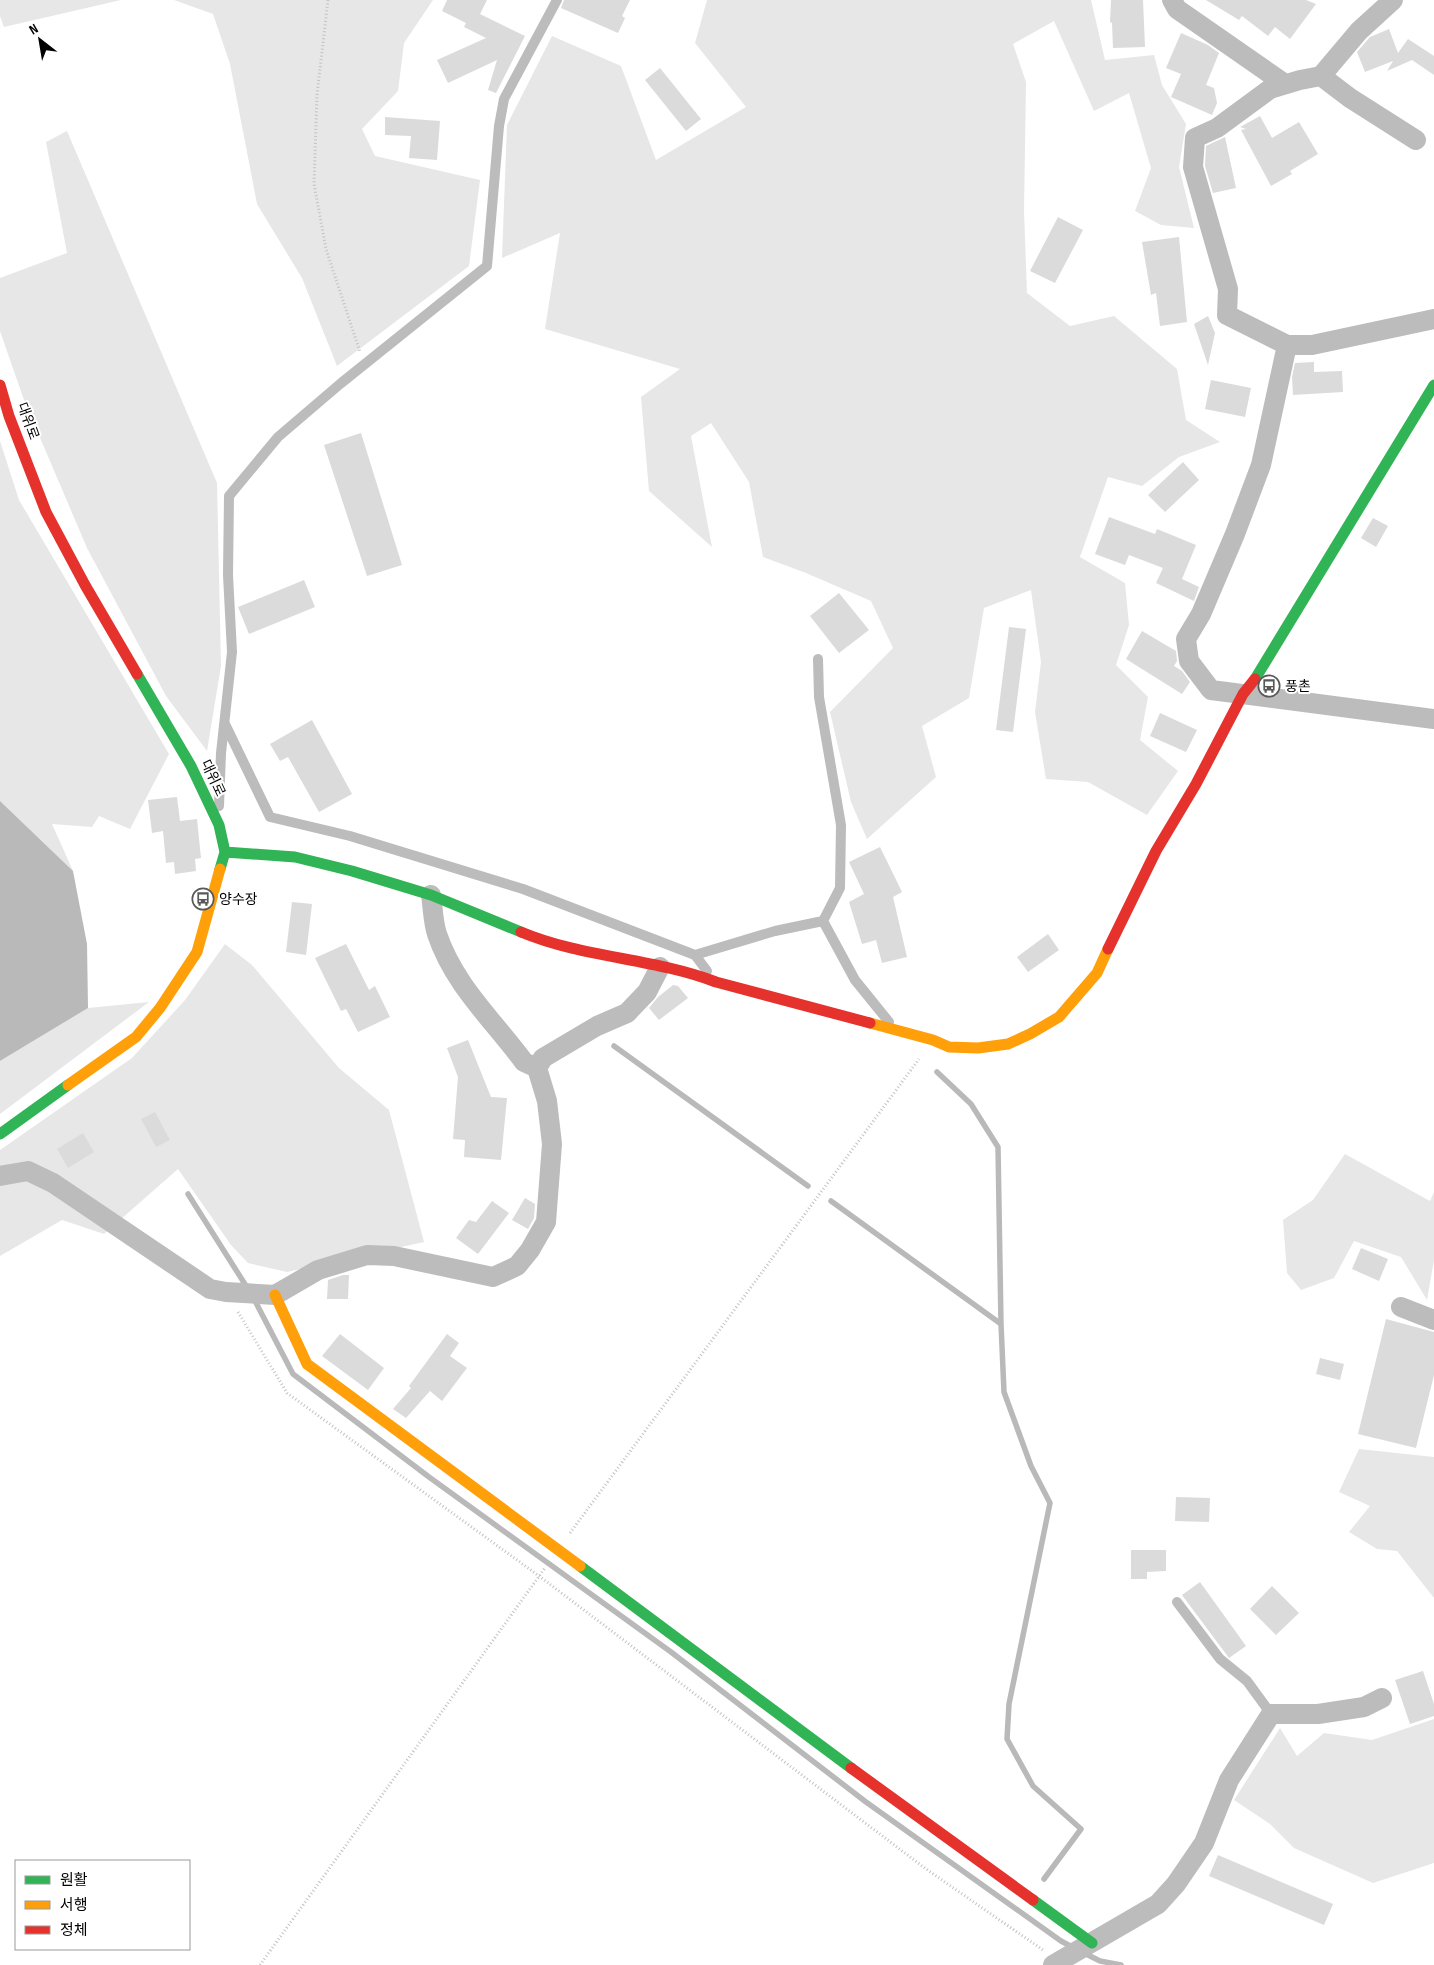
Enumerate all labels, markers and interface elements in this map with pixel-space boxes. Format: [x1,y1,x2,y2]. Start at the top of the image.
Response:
north arrow [15,15,65,65]
text: N [26,20,41,38]
street label: 대위로 [13,400,43,442]
bus stop icon: 풍촌 [1257,674,1281,698]
place label: 풍촌 [1285,678,1311,695]
street label: 대위로 [197,757,229,799]
bus stop icon: 양수장 [191,887,215,911]
place label: 양수장 [219,891,258,908]
legend [15,1860,190,1950]
text: 원활 [60,1871,88,1890]
text: 서행 [60,1896,88,1915]
text: 정체 [60,1921,88,1940]

